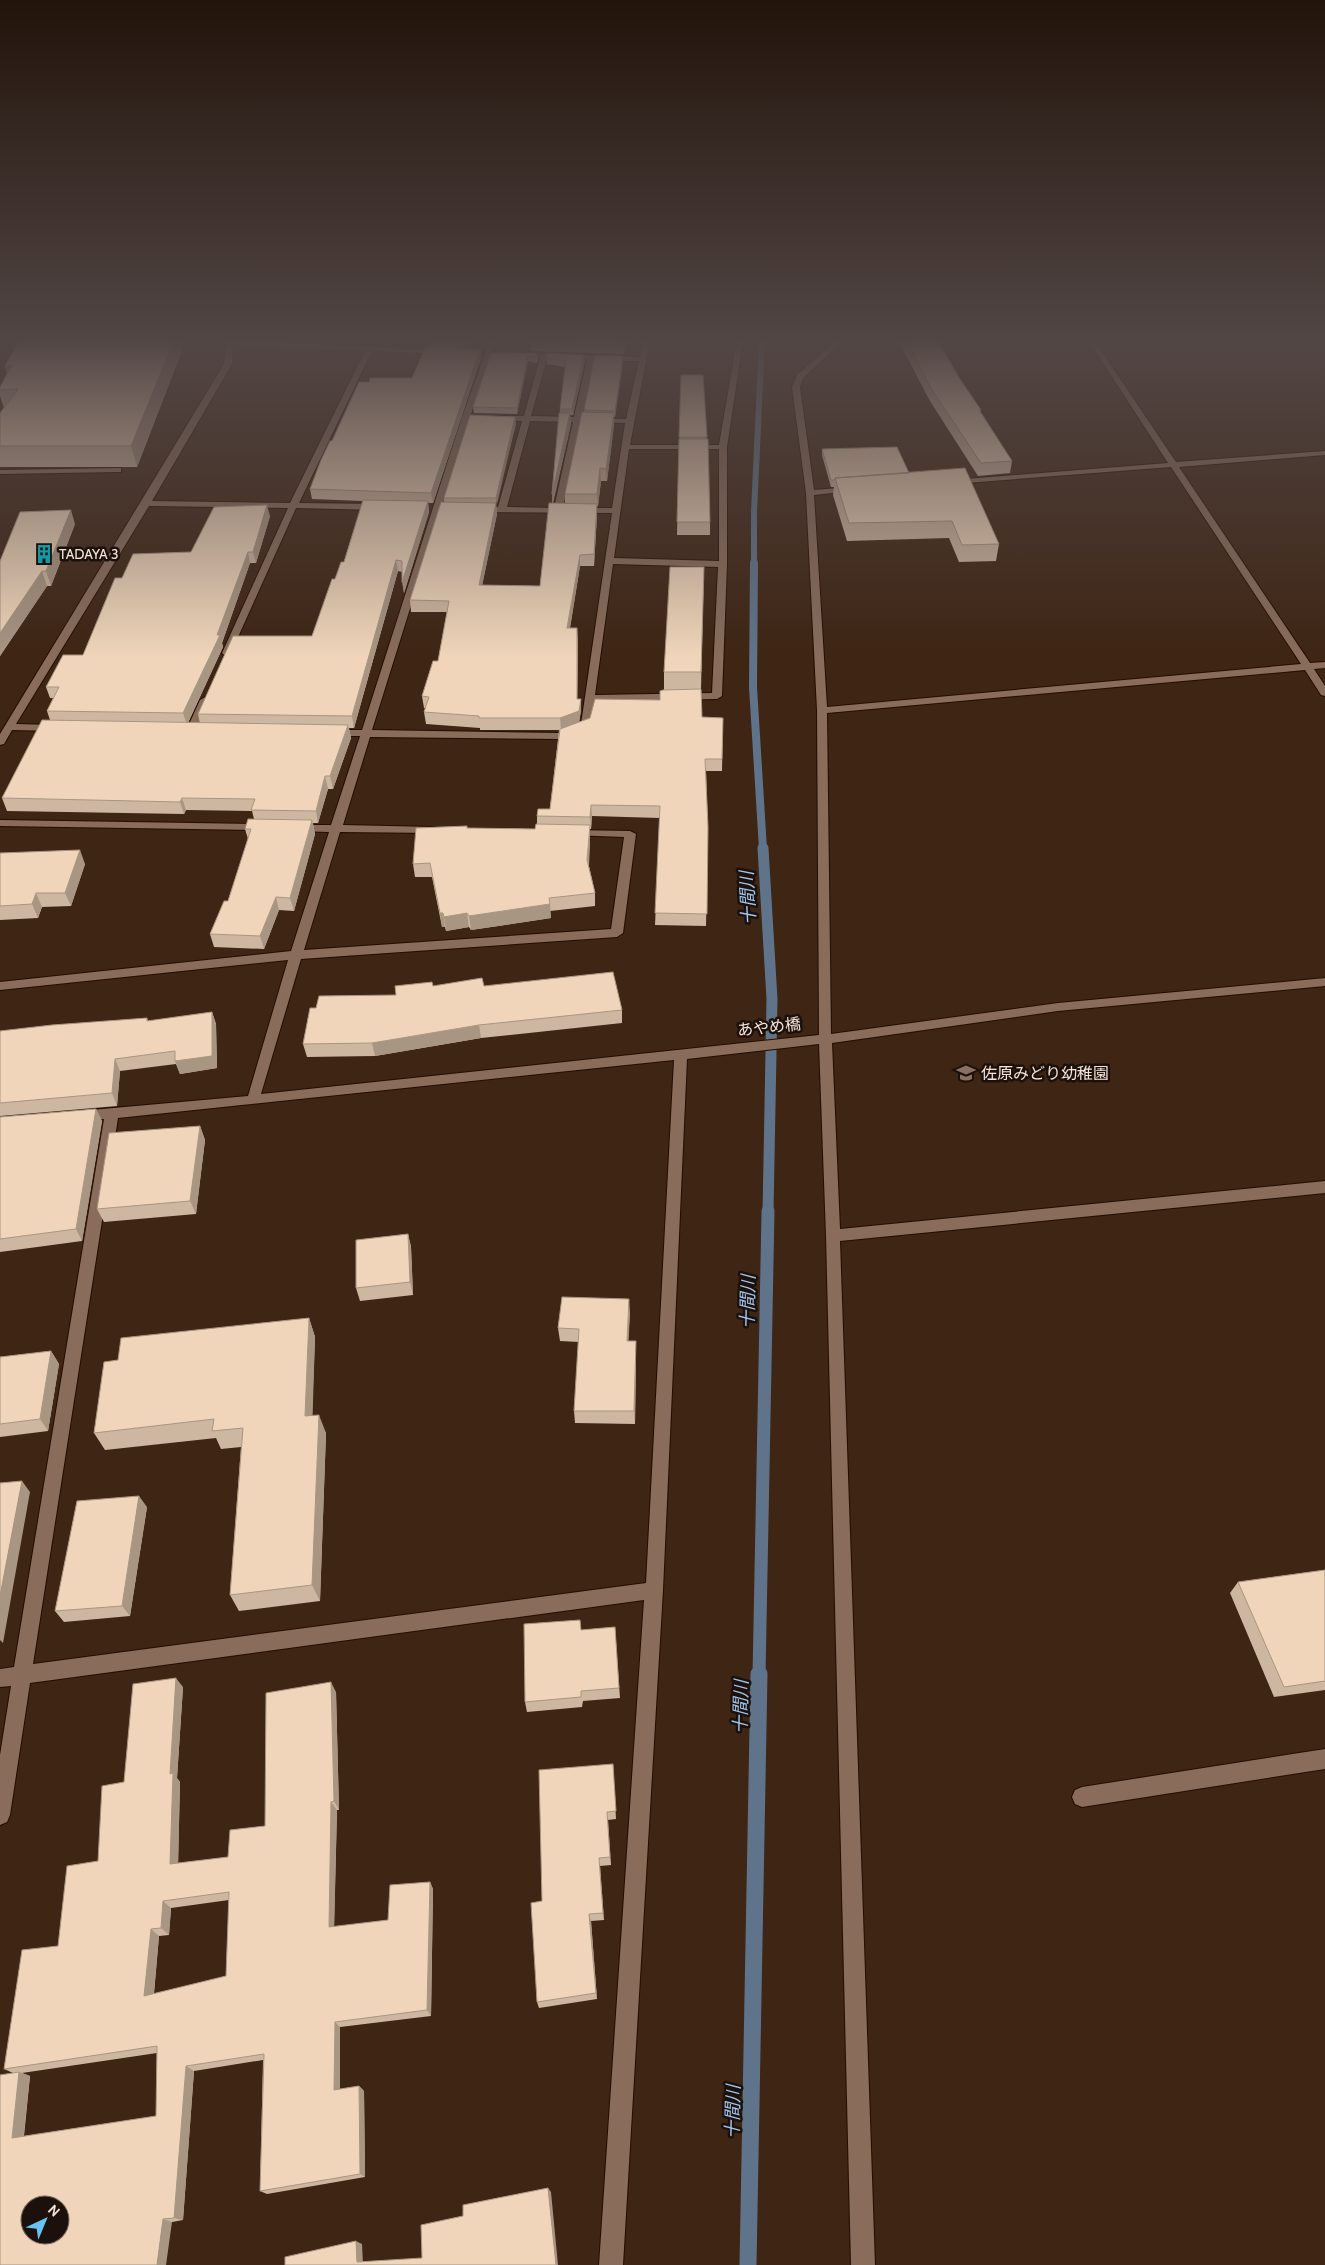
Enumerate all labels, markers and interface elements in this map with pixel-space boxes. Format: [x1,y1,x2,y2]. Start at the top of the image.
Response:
building icon: TADAYA 3 [33,543,55,565]
place label: TADAYA 3 [59,545,118,563]
water label: 十間川 [735,868,760,926]
street label: あやめ橋 [736,1014,802,1040]
school or university icon: 佐原みどり幼稚園 [955,1062,977,1084]
place label: 佐原みどり幼稚園 [981,1064,1109,1083]
water label: 十間川 [737,1273,760,1329]
water label: 十間川 [730,1678,753,1734]
water label: 十間川 [722,2083,745,2139]
north arrow [20,2195,70,2245]
text: N [44,2201,64,2221]

